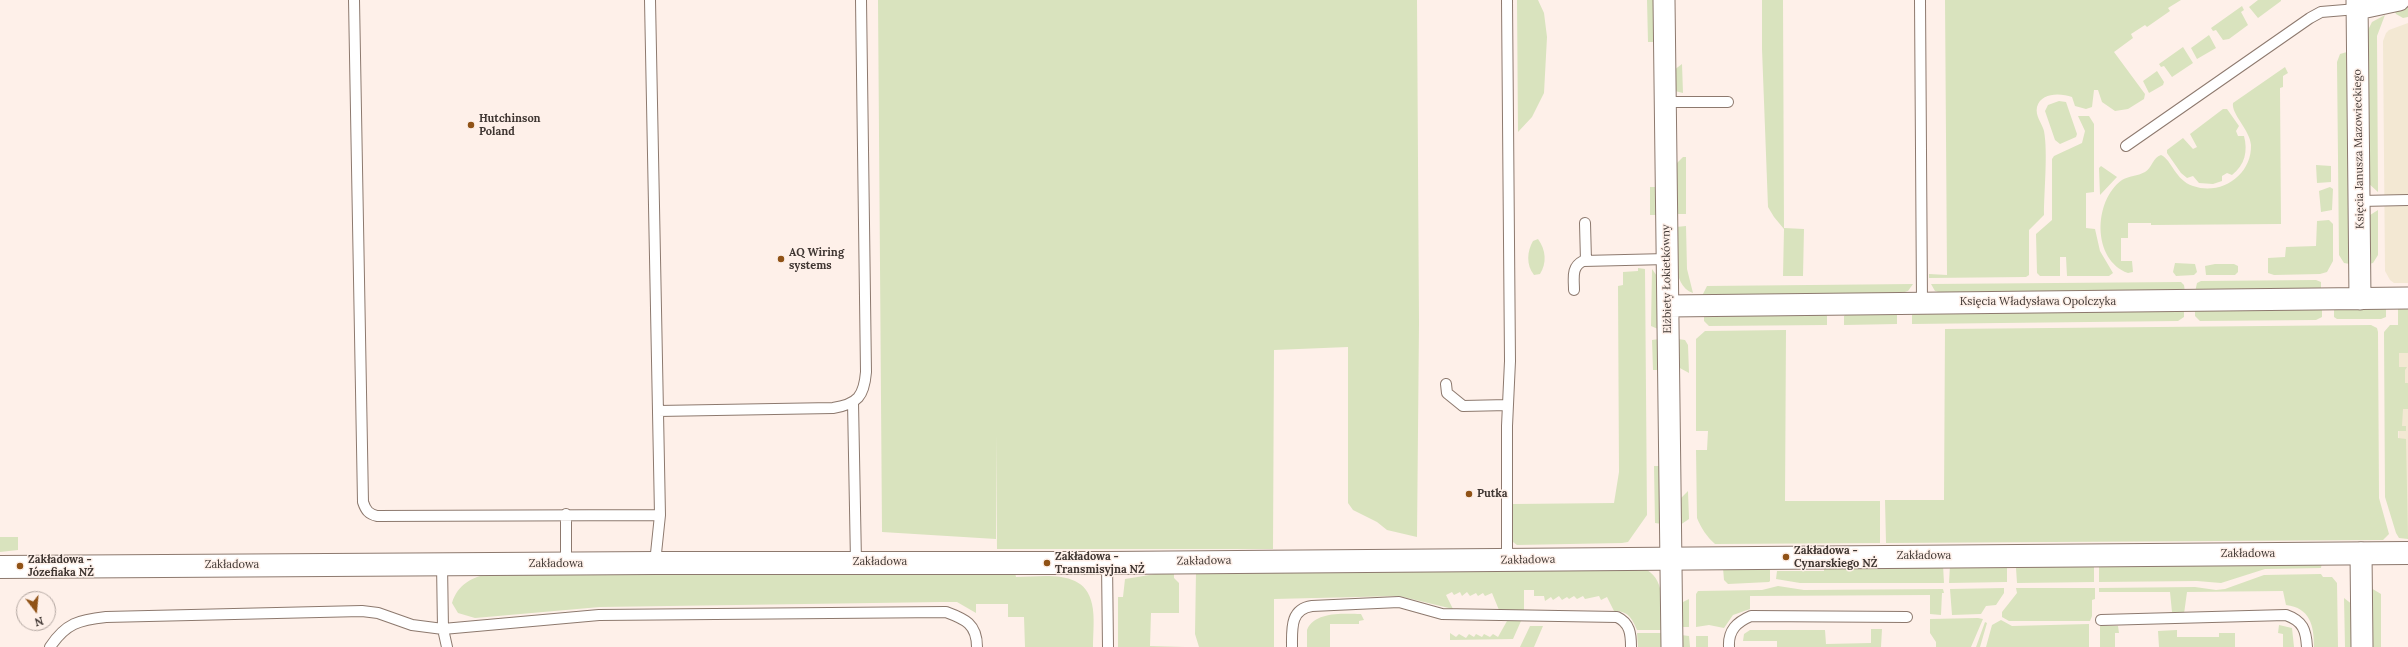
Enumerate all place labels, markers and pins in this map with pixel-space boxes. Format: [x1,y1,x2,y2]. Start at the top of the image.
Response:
place label: Hutchinson Poland [479,112,541,138]
marker: Hutchinson Poland [466,120,476,130]
place label: AQ Wiring systems [789,246,844,272]
marker: AQ Wiring systems [776,254,786,264]
place label: Putka [1477,487,1508,501]
marker: Putka [1464,489,1474,499]
place label: Zakładowa - Cynarskiego NŻ [1794,544,1877,570]
place label: Zakładowa - Transmisyjna NŻ [1055,550,1145,576]
marker: Zakładowa - Cynarskiego NŻ [1781,552,1791,562]
place label: Zakładowa - Józefiaka NŻ [28,553,94,579]
marker: Zakładowa - Transmisyjna NŻ [1042,558,1052,568]
marker: Zakładowa - Józefiaka NŻ [15,561,25,571]

